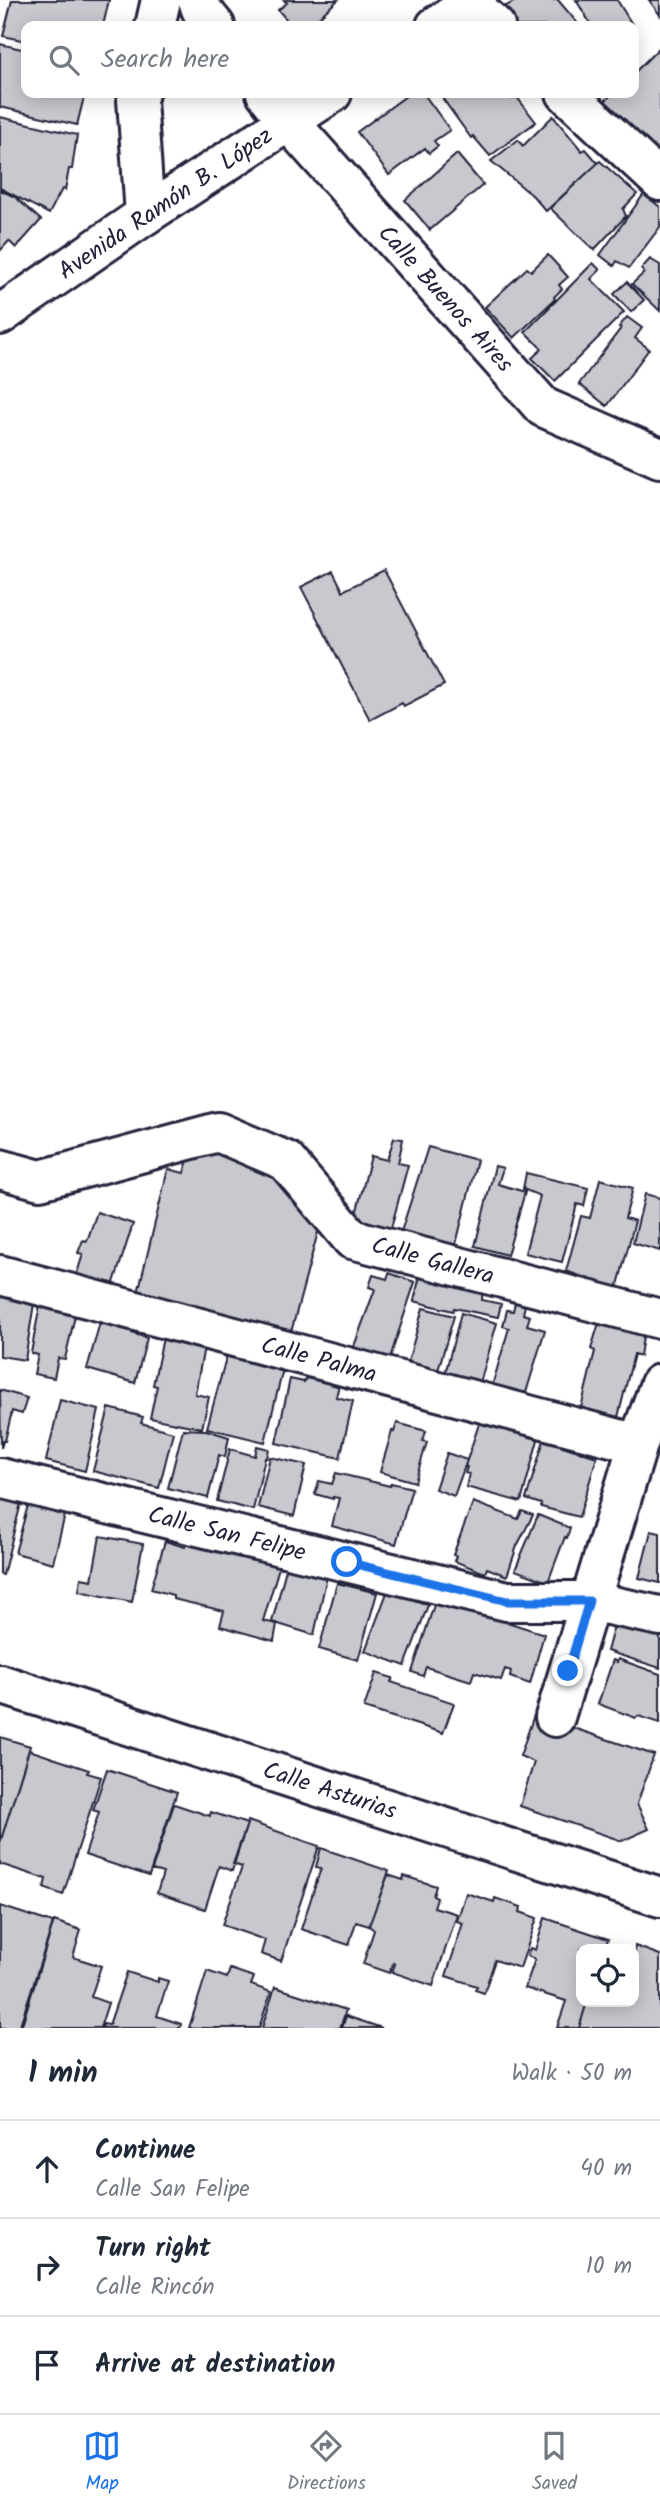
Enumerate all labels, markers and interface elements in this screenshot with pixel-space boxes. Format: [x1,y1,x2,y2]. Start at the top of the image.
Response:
search box [21,21,639,98]
text: Search here [101,39,229,81]
icon: search [45,41,83,79]
street label: Avenida Ramón B. López [51,118,281,291]
street label: Calle Buenos Aires [367,216,522,382]
street label: Calle Gallera [367,1226,498,1297]
street label: Calle Palma [256,1326,381,1395]
street label: Calle San Felipe [144,1496,310,1573]
route start [331,1546,362,1577]
route end [552,1655,583,1686]
street label: Calle Asturias [258,1751,401,1831]
map controls [576,1944,639,2007]
button: locate [576,1944,639,2007]
text: 1 min [28,2050,98,2098]
text: Walk · 50 m [512,2056,632,2092]
text: Continue [95,2130,196,2172]
icon: ahead [28,2150,66,2188]
text: 40 m [580,2151,632,2187]
text: Calle San Felipe [95,2172,250,2208]
text: Turn right [95,2228,211,2270]
icon: right [28,2248,66,2286]
text: 10 m [586,2249,632,2285]
text: Calle Rincón [95,2270,214,2306]
text: Arrive at destination [95,2344,335,2386]
icon: arrive [28,2346,66,2384]
tab: Map [83,2427,121,2499]
tab: Directions [287,2427,366,2499]
tab: Saved [532,2427,577,2499]

